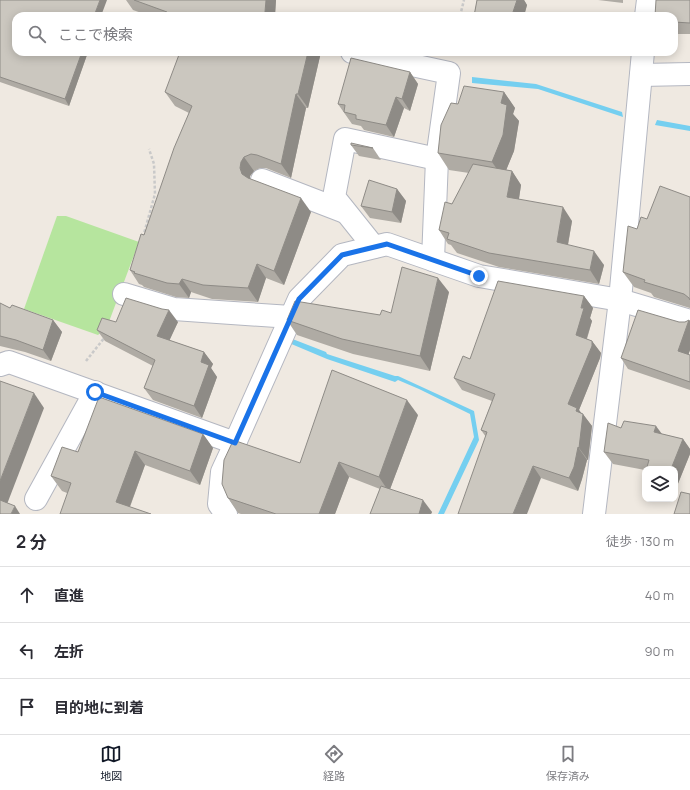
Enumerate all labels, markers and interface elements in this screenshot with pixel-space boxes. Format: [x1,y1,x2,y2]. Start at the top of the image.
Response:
search box [12,12,678,56]
icon: search [26,23,48,45]
text: ここで検索 [58,24,133,45]
route end [470,267,488,285]
route start [86,383,104,401]
map controls [642,466,678,502]
button: layers [642,466,678,502]
text: 2 分 [16,530,47,553]
text: 徒歩 · 130 m [606,532,674,550]
icon: ahead [16,584,38,606]
text: 直進 [54,585,84,606]
text: 40 m [645,586,674,604]
icon: left [16,640,38,662]
text: 左折 [54,641,84,662]
text: 90 m [644,642,674,660]
icon: arrive [16,696,38,718]
text: 目的地に到着 [54,697,144,718]
tab: 地図 [100,743,122,783]
tab: 経路 [323,743,345,783]
tab: 保存済み [546,743,590,783]

